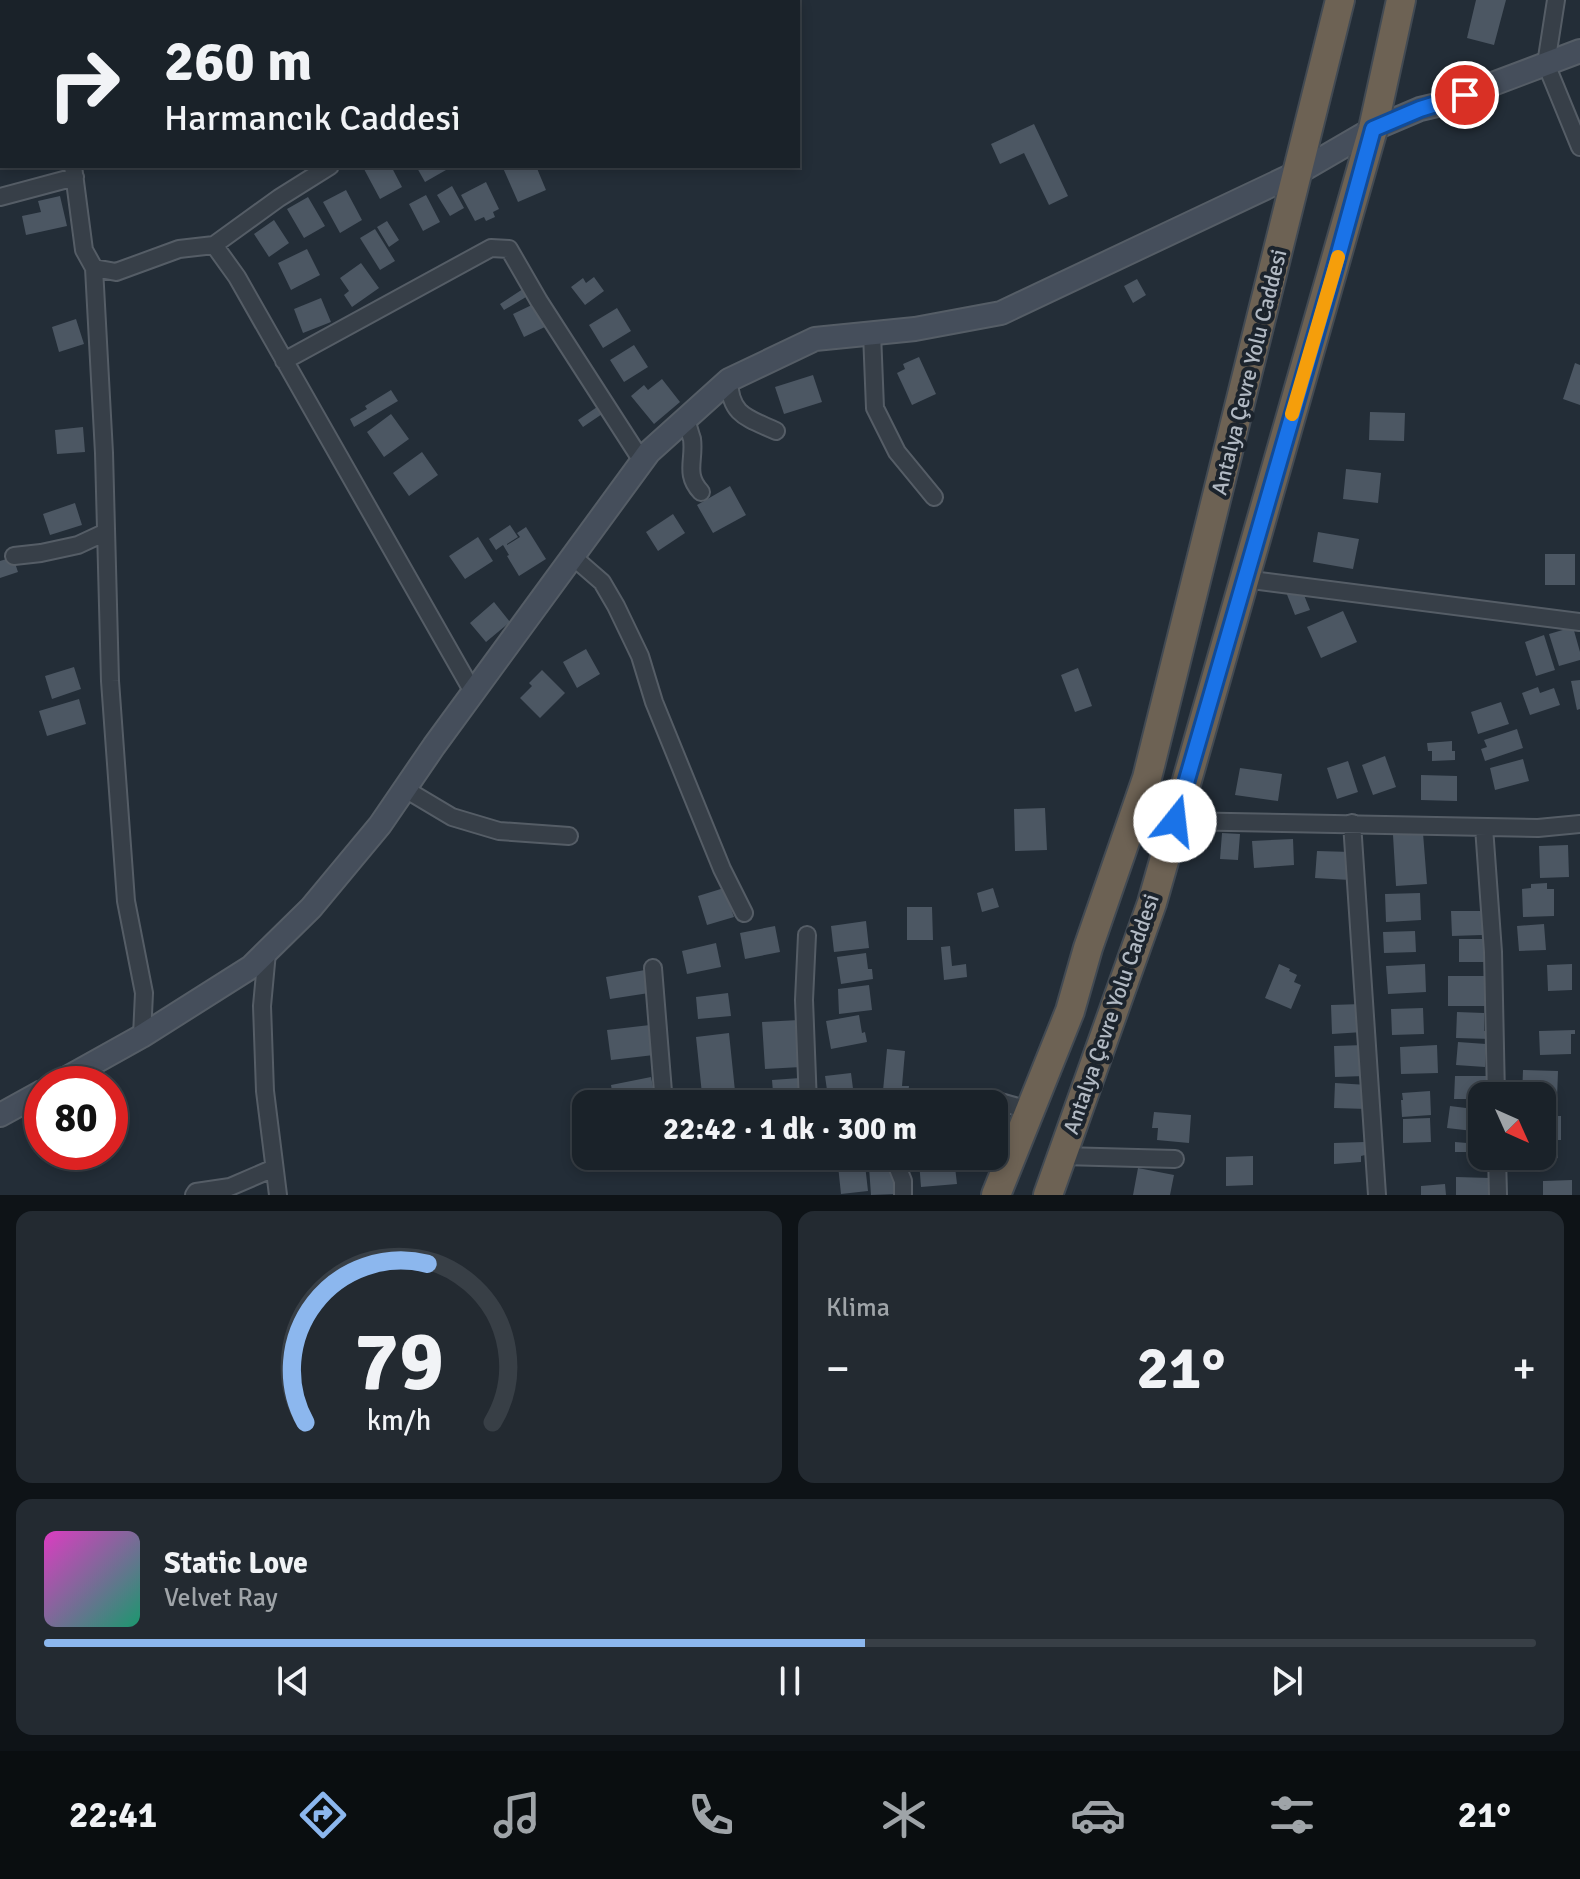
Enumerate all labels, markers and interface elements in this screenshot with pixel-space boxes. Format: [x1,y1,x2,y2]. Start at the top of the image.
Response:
text: 260 m [164,27,312,96]
icon: right [32,32,136,136]
pin [1431,61,1499,129]
icon: arrive [1443,73,1487,117]
text: Harmancık Caddesi [164,96,461,141]
street label: Antalya Çevre Yolu Caddesi [1205,246,1293,498]
position arrow [1133,779,1217,863]
street label: Antalya Çevre Yolu Caddesi [1057,890,1165,1138]
speed limit sign: 80 [24,1066,128,1170]
north arrow [1468,1082,1556,1170]
map controls [1468,1082,1556,1170]
text: 22:42 · 1 dk · 300 m [663,1111,917,1148]
text: Klima [826,1292,890,1324]
text: 79 [354,1311,444,1413]
text: 21° [1137,1332,1225,1406]
text: − [826,1342,850,1396]
text: + [1512,1342,1536,1396]
text: km/h [367,1403,431,1438]
text: Static Love [164,1545,308,1582]
text: Velvet Ray [164,1582,278,1614]
icon: previous [271,1659,315,1703]
icon: pause [768,1659,812,1703]
icon: next [1265,1659,1309,1703]
icon: directions [295,1787,351,1843]
icon: music [489,1787,545,1843]
icon: phone [683,1787,739,1843]
icon: climate [876,1787,932,1843]
icon: car [1070,1787,1126,1843]
icon: filters [1264,1787,1320,1843]
text: 22:41 [69,1793,157,1838]
text: 21° [1458,1793,1511,1838]

